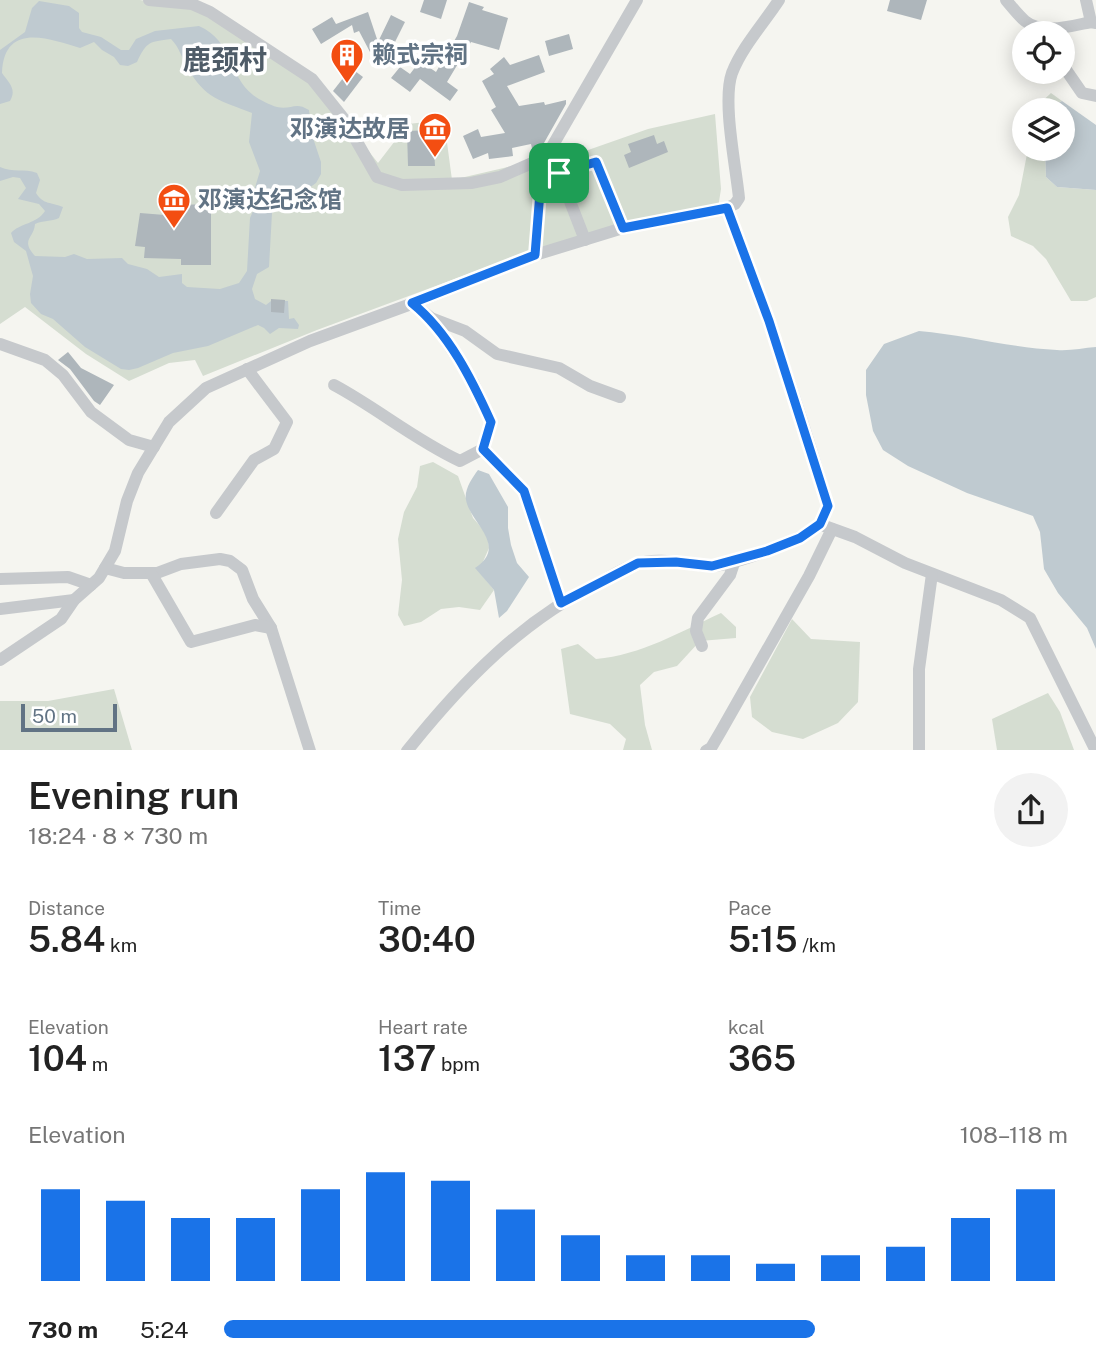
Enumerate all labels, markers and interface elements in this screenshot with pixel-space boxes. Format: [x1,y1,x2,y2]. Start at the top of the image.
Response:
map controls [1012,21,1075,161]
button: locate [1012,21,1075,84]
building icon: 赖式宗祠 [328,36,366,85]
place label: 赖式宗祠 [372,40,468,68]
district label: 鹿颈村 [183,43,267,76]
button: layers [1012,98,1075,161]
museum icon: 邓演达故居 [416,110,454,159]
place label: 邓演达故居 [290,114,410,142]
pin [529,143,589,203]
icon: arrive [540,154,578,192]
museum icon: 邓演达纪念馆 [155,181,193,230]
place label: 邓演达纪念馆 [198,185,342,213]
scale bar [21,702,117,733]
text: 50 m [32,705,77,727]
text: Evening run [28,773,239,818]
button: share [994,773,1068,847]
text: 18:24 · 8 × 730 m [28,822,208,849]
text: Distance [28,897,105,919]
text: Time [378,897,421,919]
text: Pace [728,897,771,919]
text: 5.84 [28,919,105,960]
text: 30:40 [378,919,476,960]
text: 5:15 [728,919,798,960]
text: km [105,934,137,956]
text: /km [798,934,836,956]
text: Elevation [28,1016,109,1038]
text: Heart rate [378,1016,468,1038]
text: kcal [728,1016,765,1038]
text: 104 [28,1038,87,1079]
text: 137 [378,1038,436,1079]
text: 365 [728,1038,796,1079]
text: m [87,1053,108,1075]
text: bpm [436,1053,480,1075]
text: Elevation [28,1121,126,1148]
text: 108–118 m [960,1121,1068,1148]
text: 730 m [28,1316,98,1343]
text: 5:24 [140,1316,189,1343]

